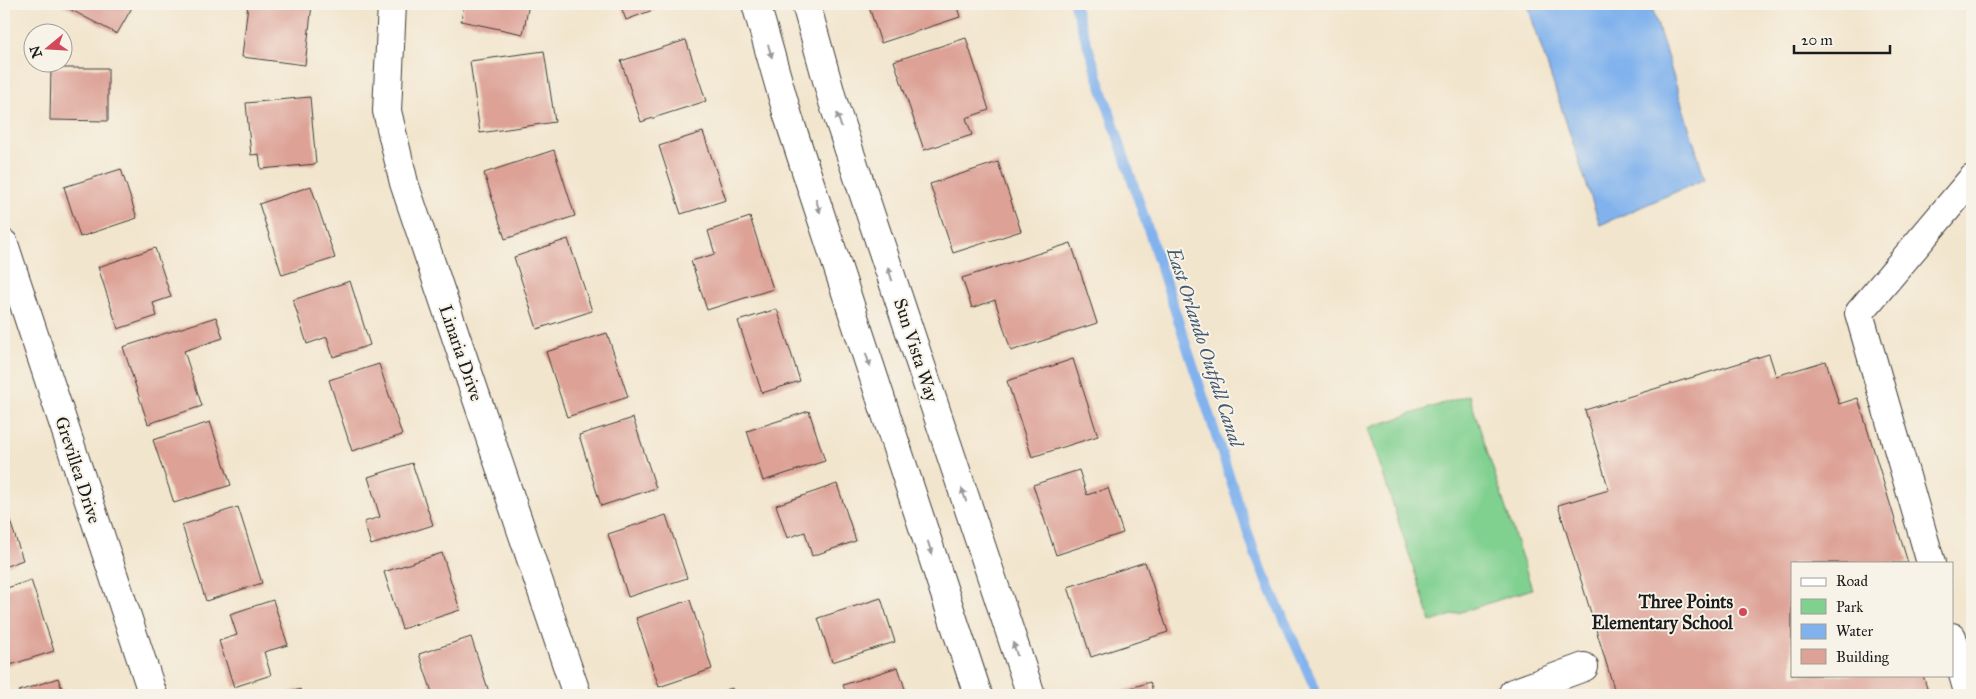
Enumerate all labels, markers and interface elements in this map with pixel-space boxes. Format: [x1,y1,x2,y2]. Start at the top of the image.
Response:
north arrow [22,22,72,72]
scale bar [1794,22,1890,54]
text: 20 m [1801,31,1833,49]
text: N [26,43,46,60]
one-way arrow [766,43,774,58]
one-way arrow [835,112,843,127]
one-way arrow [814,199,822,214]
water label: East Orlando Outfall Canal [1162,243,1249,451]
one-way arrow [886,267,894,282]
street label: Sun Vista Way [889,295,943,405]
street label: Linaria Drive [434,302,488,404]
one-way arrow [865,353,873,368]
street label: Grevillea Drive [50,414,106,526]
one-way arrow [960,487,968,502]
one-way arrow [926,541,934,556]
legend [1791,562,1954,676]
text: Road [1836,572,1868,590]
place label: Three Points Elementary School [1591,591,1734,635]
text: Park [1836,598,1863,616]
marker: Three Points Elementary School [1737,606,1749,618]
text: Water [1836,622,1873,640]
one-way arrow [1011,641,1019,656]
text: Building [1836,648,1890,666]

